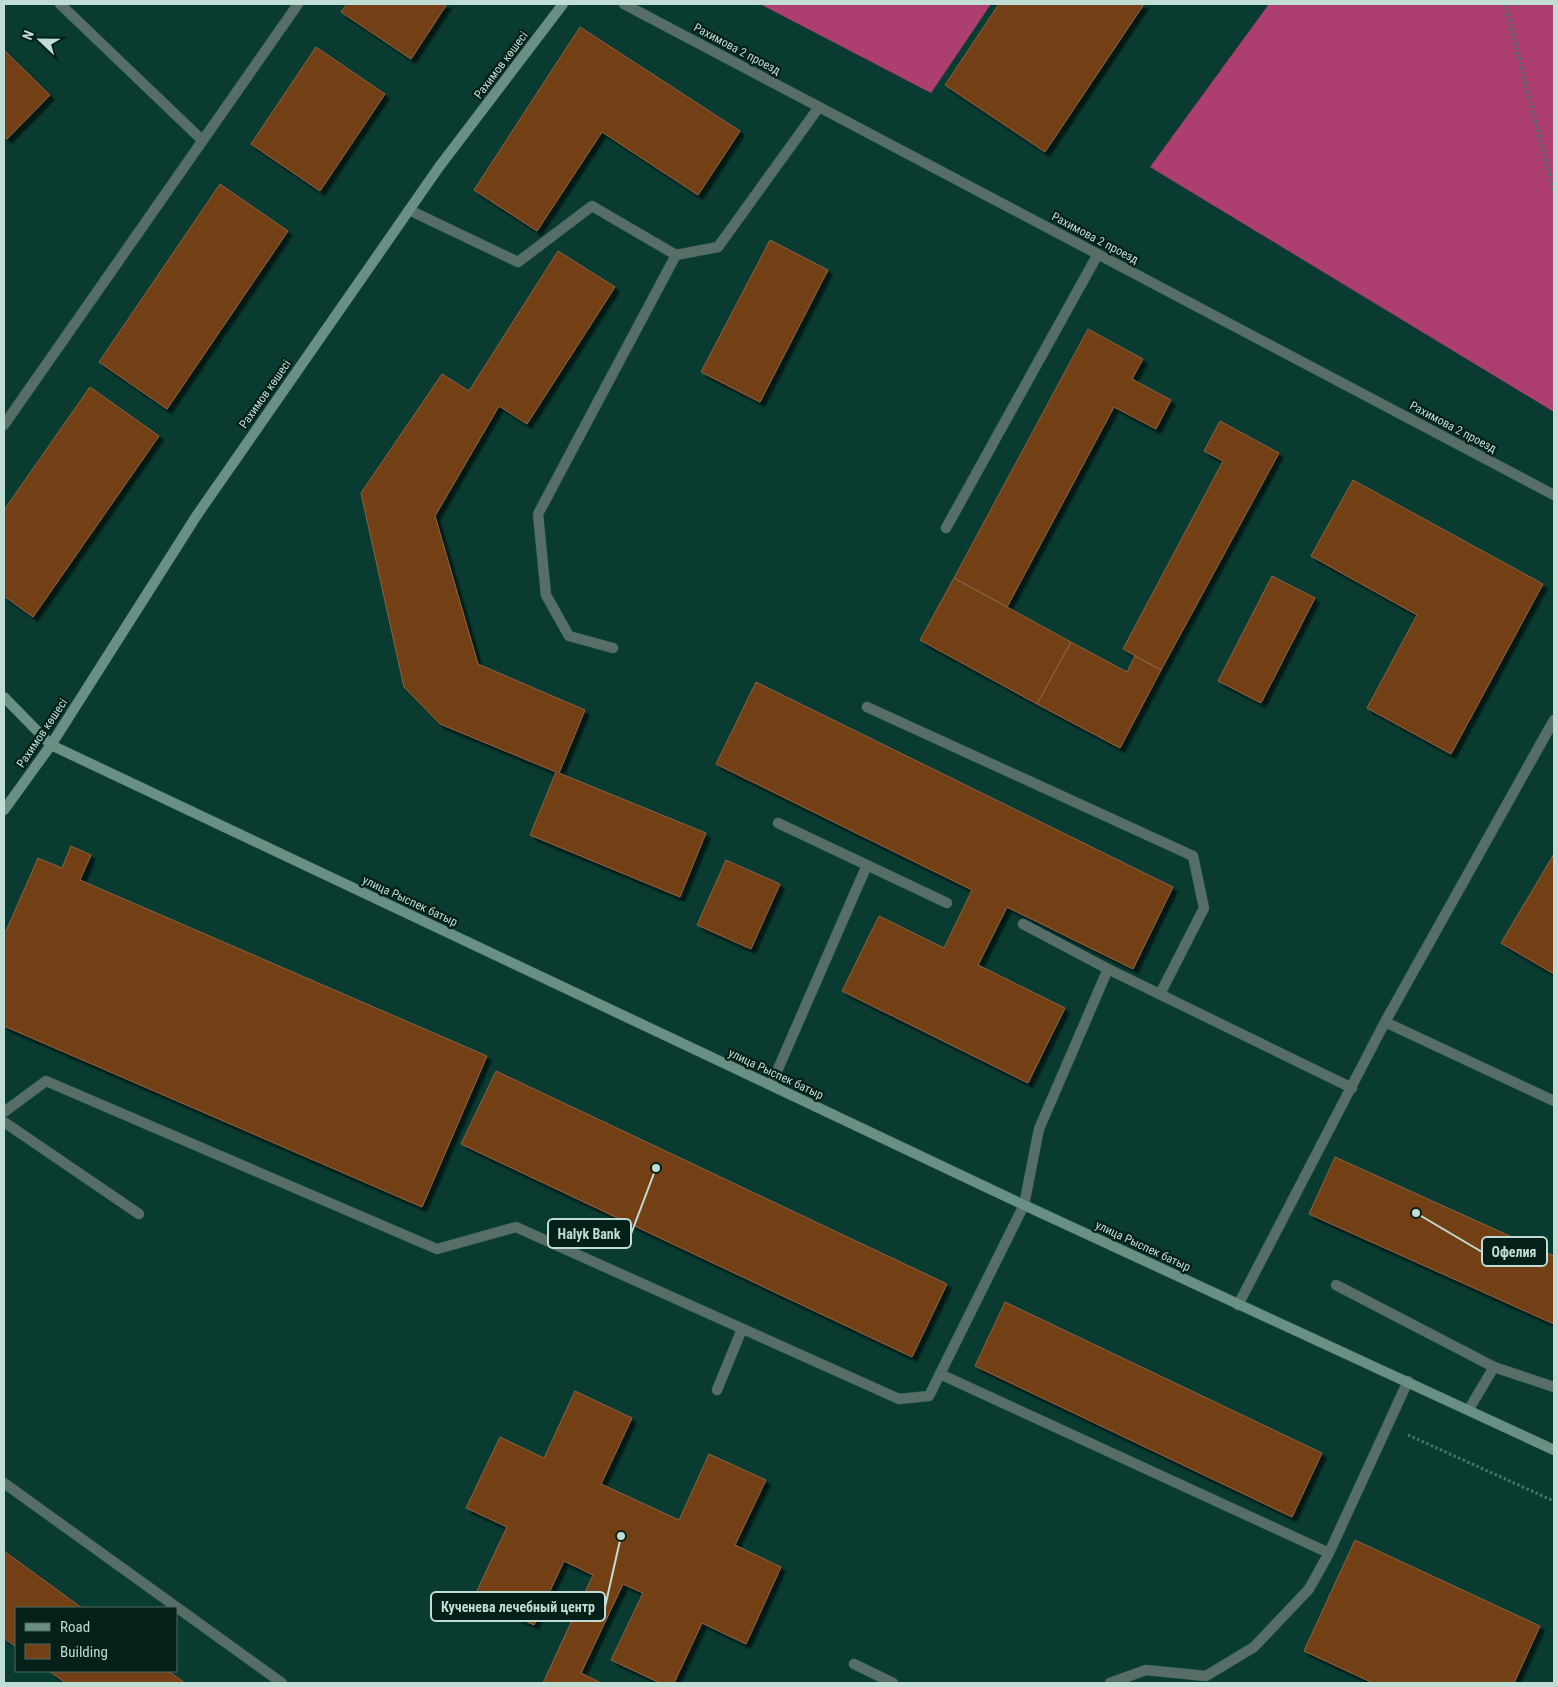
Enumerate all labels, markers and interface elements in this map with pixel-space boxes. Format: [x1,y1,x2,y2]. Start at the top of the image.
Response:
north arrow [15,15,65,65]
street label: Рахимова 2 проезд [691,20,783,78]
text: N [19,28,37,42]
street label: Рахимов көшесі [471,29,531,101]
street label: Рахимова 2 проезд [1049,209,1141,267]
street label: Рахимов көшесі [236,357,294,431]
street label: Рахимова 2 проезд [1407,398,1499,456]
street label: Рахимов көшесі [14,696,70,770]
street label: улица Рыспек батыр [360,873,460,929]
street label: улица Рыспек батыр [726,1046,826,1102]
street label: улица Рыспек батыр [1093,1218,1193,1274]
callout: Halyk Bank [548,1219,631,1248]
text: Halyk Bank [558,1226,621,1242]
callout: Офелия [1482,1237,1547,1266]
text: Офелия [1492,1244,1537,1260]
callout: Кученева лечебный центр [431,1592,605,1621]
text: Кученева лечебный центр [441,1599,595,1615]
legend [15,1607,178,1672]
text: Road [60,1618,90,1636]
text: Building [60,1643,108,1661]

